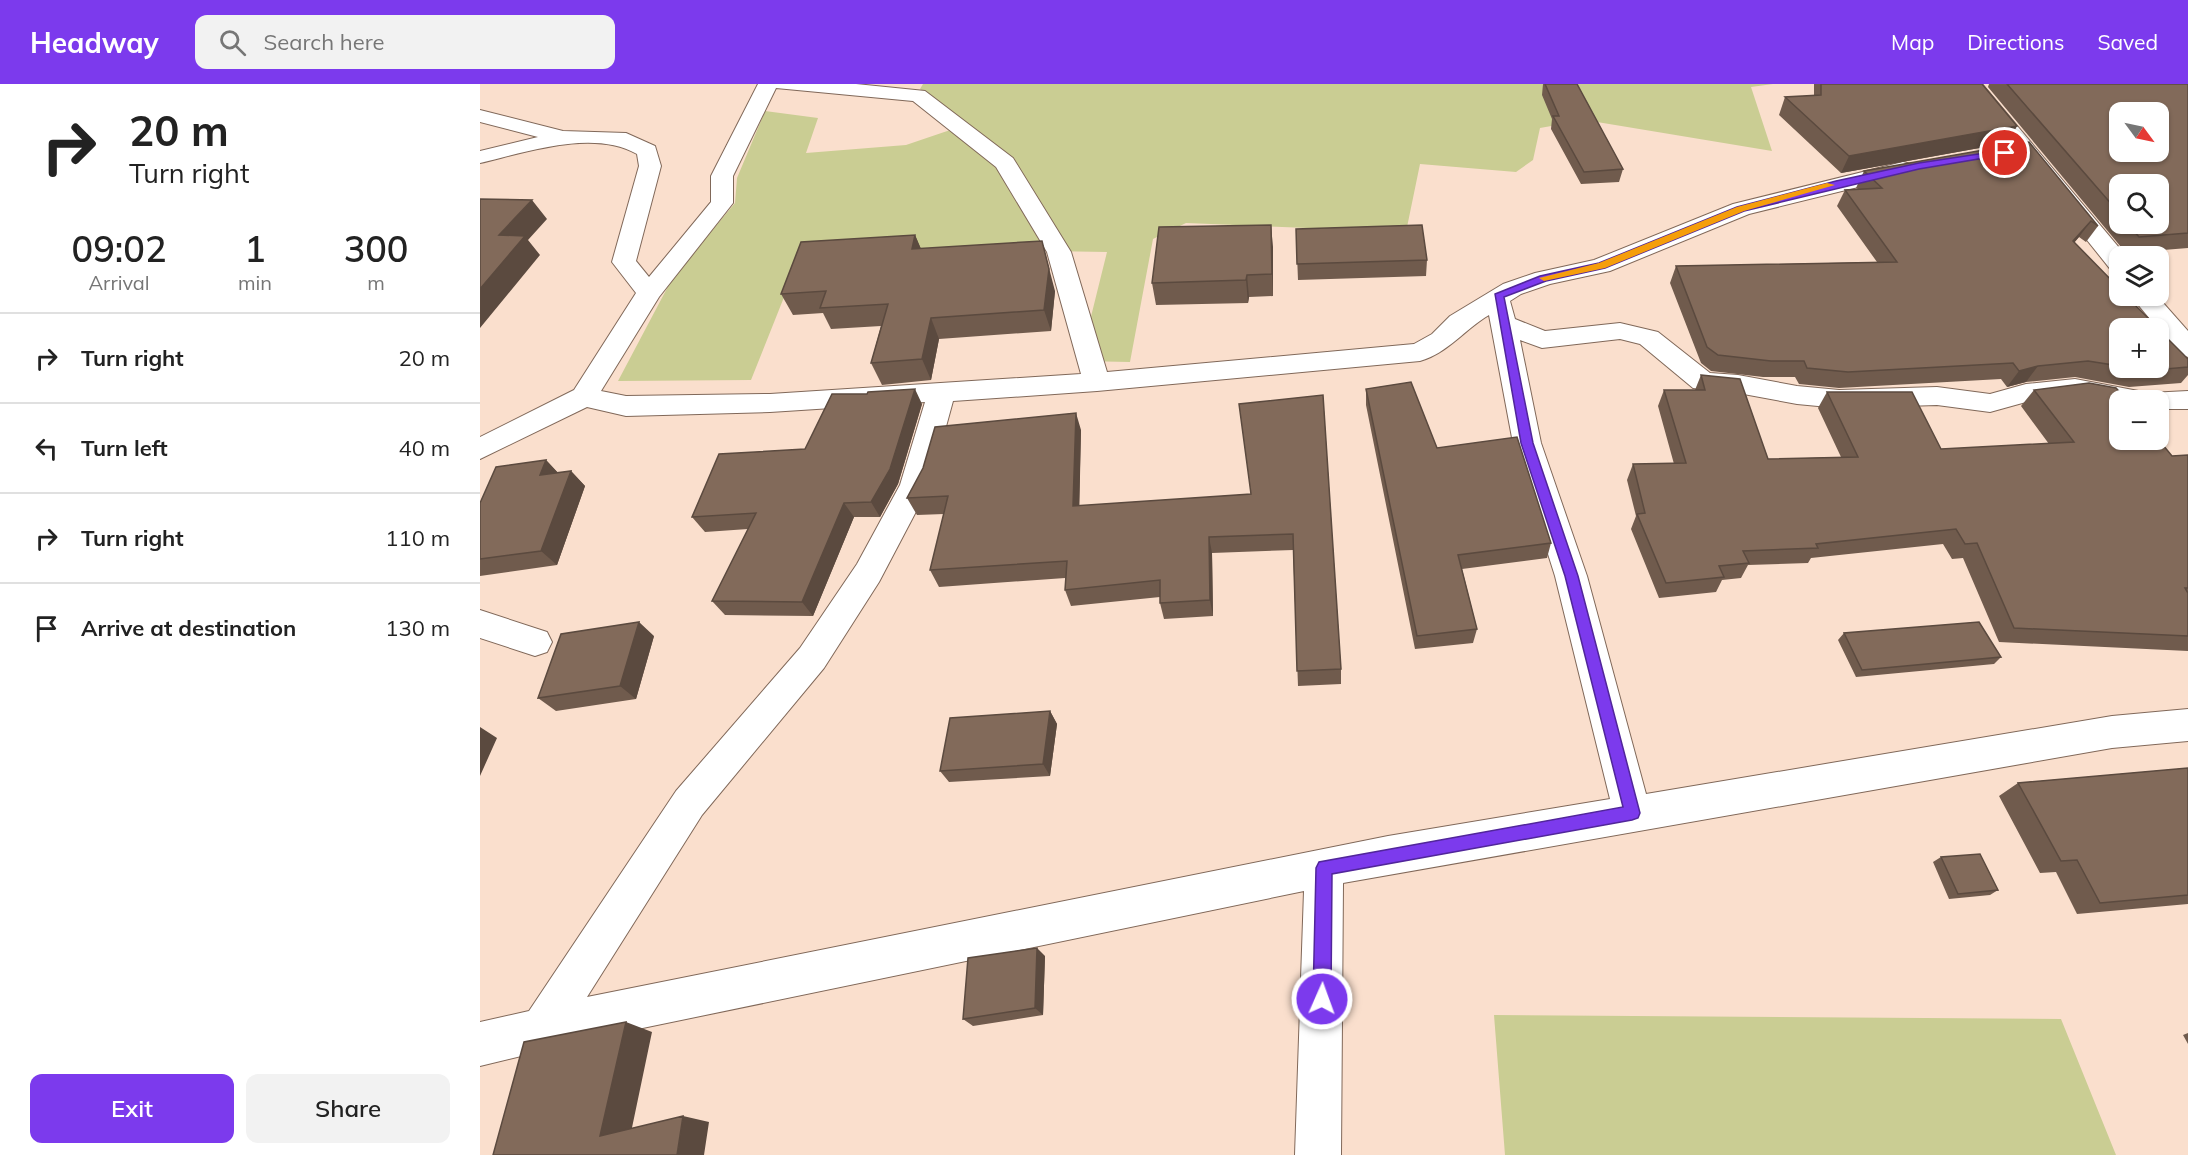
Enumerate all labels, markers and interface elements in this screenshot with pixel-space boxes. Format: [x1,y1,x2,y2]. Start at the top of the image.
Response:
search box [195,15,615,69]
text: Headway [30,25,159,60]
icon: search [216,26,249,59]
text: Search here [264,28,385,56]
text: Map [1891,29,1934,55]
text: Directions [1967,29,2064,55]
text: Saved [2097,29,2158,55]
north arrow [2109,102,2169,162]
map controls [2109,102,2169,450]
text: 20 m [129,104,229,157]
icon: right [30,108,108,186]
pin [1979,127,2030,178]
icon: arrive [1988,136,2021,169]
text: Turn right [129,156,249,190]
button: search [2109,174,2169,234]
text: 09:02 [72,226,166,271]
text: 1 [244,226,266,271]
text: 300 [344,226,408,271]
button: layers [2109,246,2169,306]
text: Arrival [88,270,150,295]
text: min [238,270,272,295]
text: m [367,270,385,295]
button: + [2109,318,2169,378]
icon: right [30,342,63,375]
text: Turn right [81,344,184,372]
text: 20 m [399,344,450,372]
button: − [2109,390,2169,450]
icon: left [30,432,63,465]
text: Turn left [81,434,168,462]
text: 40 m [399,434,450,462]
icon: right [30,522,63,555]
text: Turn right [81,524,184,552]
text: 110 m [385,524,450,552]
icon: arrive [30,612,63,645]
text: Arrive at destination [81,614,296,642]
text: 130 m [385,614,450,642]
position arrow [1290,967,1354,1031]
button: Exit [30,1074,234,1143]
button: Share [246,1074,450,1143]

